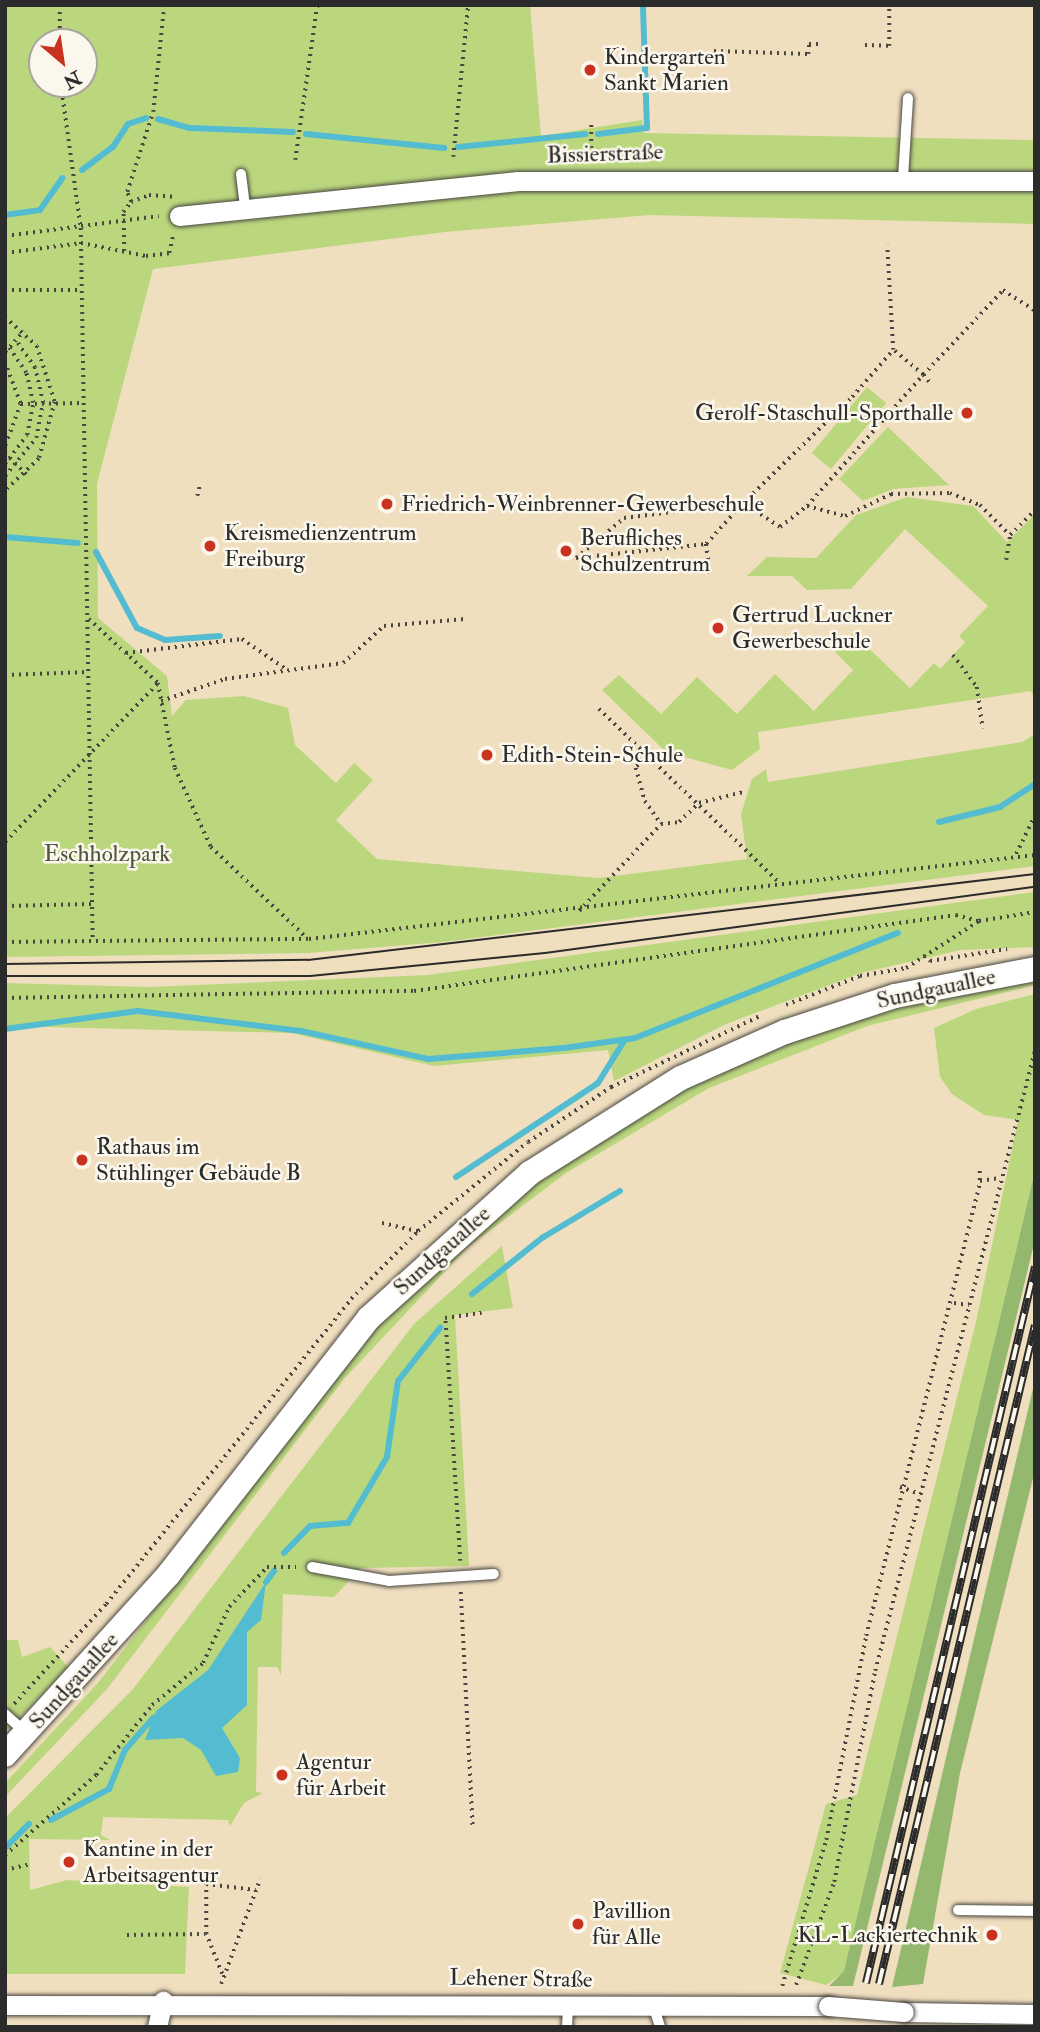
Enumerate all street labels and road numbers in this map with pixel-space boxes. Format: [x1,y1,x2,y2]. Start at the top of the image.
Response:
street label: Bissierstraße [546,138,664,170]
street label: Sundgauallee [874,963,998,1015]
street label: Sundgauallee [388,1200,496,1302]
street label: Sundgauallee [23,1627,125,1735]
street label: Lehener Straße [449,1964,593,1994]

